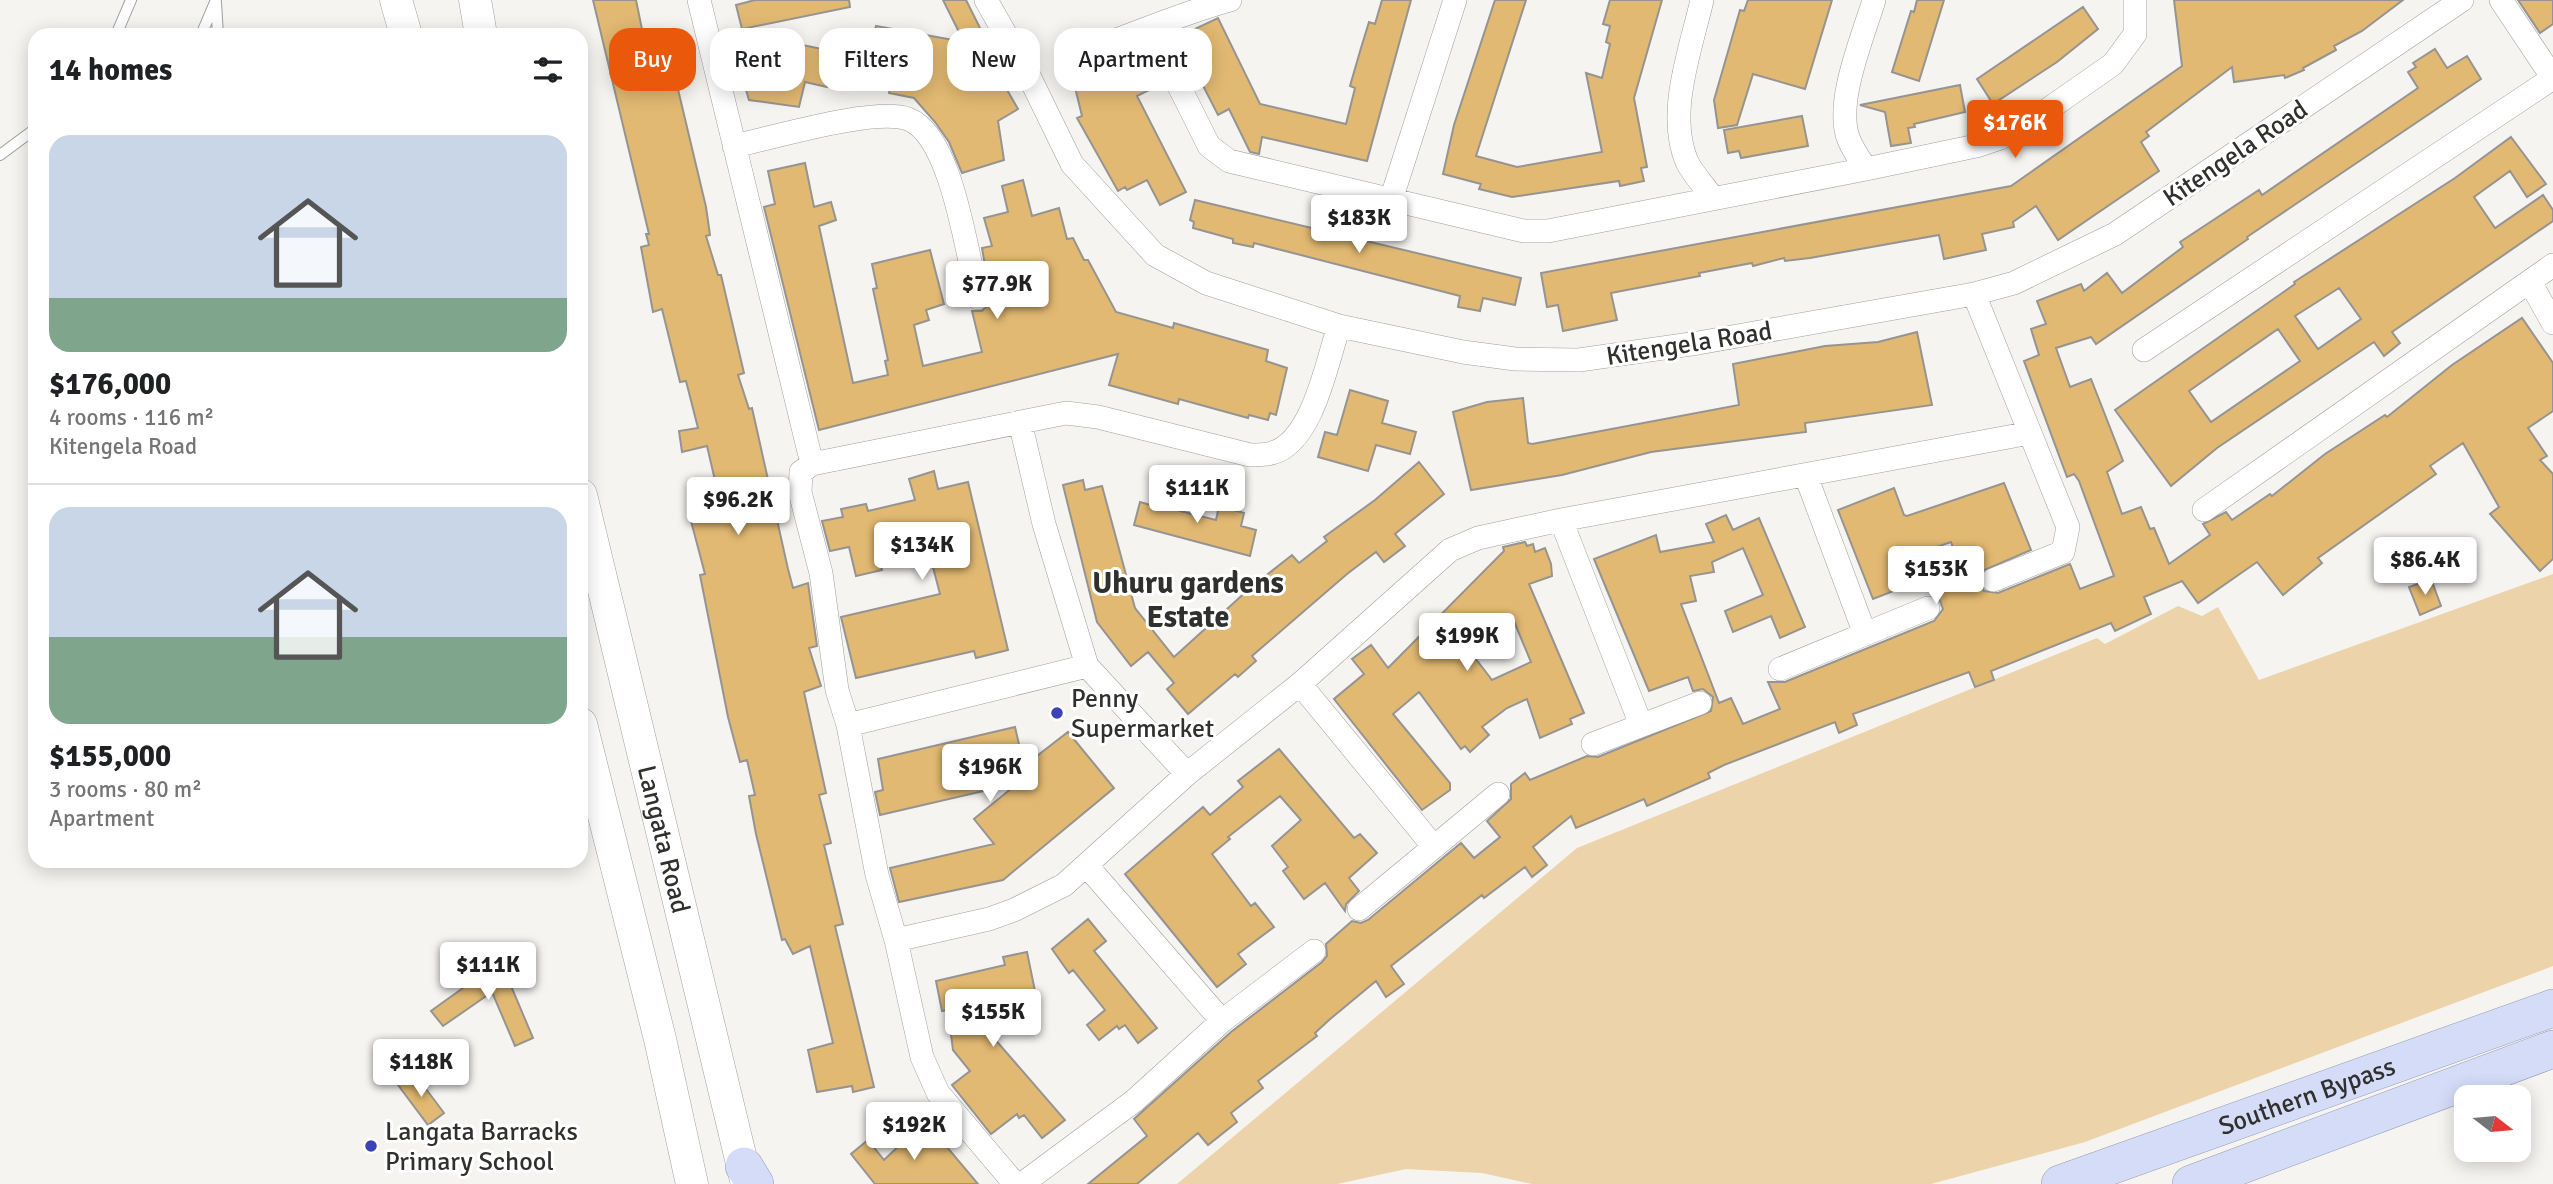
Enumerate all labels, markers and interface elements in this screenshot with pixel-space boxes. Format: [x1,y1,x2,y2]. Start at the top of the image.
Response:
chip: Buy [609,28,696,91]
chip: Rent [710,28,805,91]
chip: Filters [819,28,933,91]
chip: New [947,28,1040,91]
chip: Apartment [1054,28,1212,91]
icon: filters [529,51,567,89]
text: 14 homes [49,52,172,89]
street label: Kitengela Road [2157,94,2314,214]
pin: $176K [1966,100,2064,160]
text: $176K [1983,108,2047,137]
icon: home [245,180,371,306]
pin: $183K [1310,196,1408,255]
text: $183K [1327,203,1391,232]
pin: $77.9K [940,262,1054,321]
text: $77.9K [962,269,1032,298]
street label: Kitengela Road [1604,315,1774,373]
text: $176,000 [49,366,171,403]
text: 4 rooms · 116 m² [49,403,214,432]
text: Kitengela Road [49,432,197,461]
pin: $111K [1148,466,1246,525]
text: $111K [1165,473,1229,502]
pin: $96.2K [681,477,795,537]
text: $96.2K [703,485,773,514]
pin: $134K [873,522,971,582]
text: $134K [890,530,954,559]
pin: $86.4K [2368,538,2482,597]
text: $86.4K [2390,545,2460,574]
pin: $153K [1887,546,1985,606]
icon: home [245,552,371,678]
text: $153K [1904,554,1968,583]
district label: Uhuru gardens Estate [1092,565,1284,636]
pin: $199K [1418,614,1516,673]
text: $199K [1435,621,1499,650]
place label: Penny Supermarket [1071,683,1214,745]
marker: Penny Supermarket [1049,705,1065,721]
text: $155,000 [49,738,171,775]
pin: $196K [941,744,1039,804]
text: $196K [958,752,1022,781]
street label: Langata Road [630,762,696,917]
text: 3 rooms · 80 m² [49,775,202,804]
text: Apartment [49,804,154,833]
pin: $111K [439,942,537,1002]
text: $111K [456,950,520,979]
pin: $155K [944,990,1042,1049]
text: $155K [961,997,1025,1026]
pin: $118K [372,1040,470,1099]
text: $118K [389,1047,453,1076]
street label: Southern Bypass [2214,1051,2400,1143]
north arrow [2454,1085,2530,1162]
map controls [2454,1085,2531,1162]
pin: $192K [865,1102,963,1162]
text: $192K [882,1110,946,1139]
place label: Langata Barracks Primary School [385,1116,578,1178]
marker: Langata Barracks Primary School [363,1138,379,1154]

